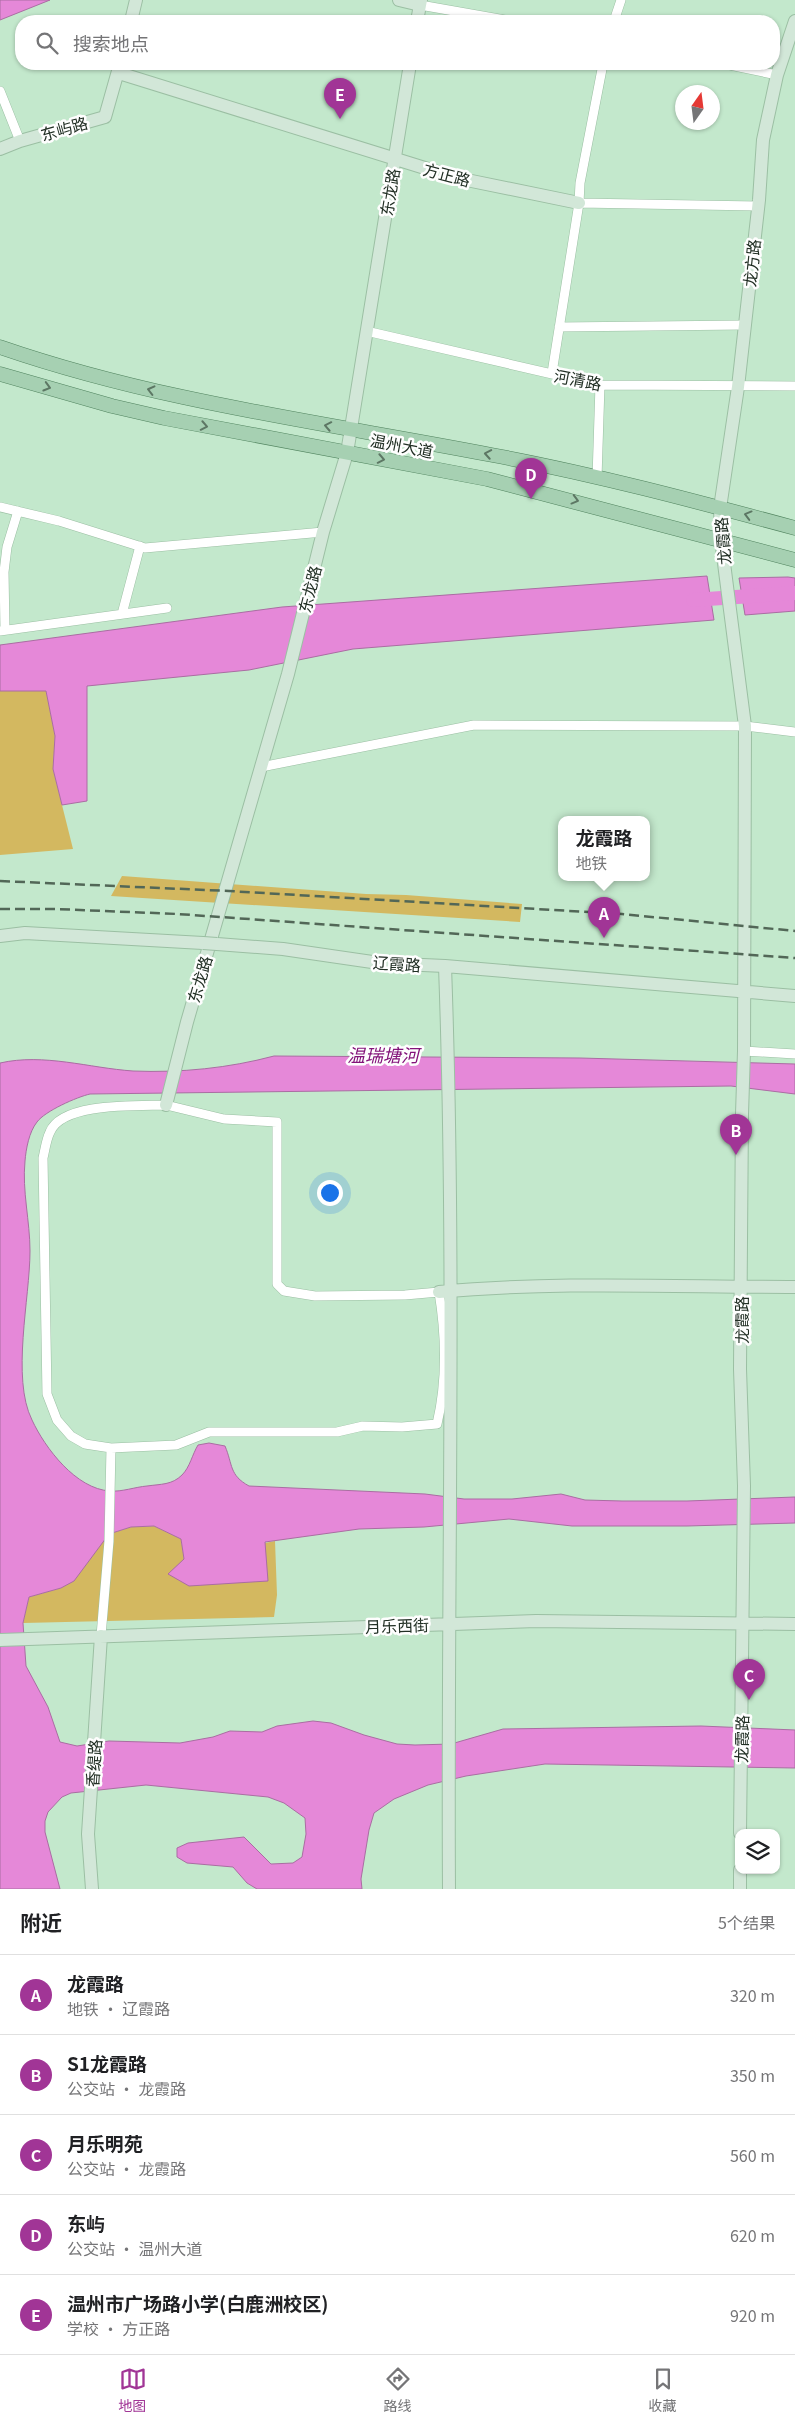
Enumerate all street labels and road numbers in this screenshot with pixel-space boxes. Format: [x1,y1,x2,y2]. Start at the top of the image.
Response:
street label: 东屿路 [38,110,90,146]
street label: 方正路 [421,156,473,192]
street label: 东龙路 [373,166,405,218]
street label: 龙方路 [737,238,765,288]
street label: 河清路 [552,363,604,395]
street label: 温州大道 [368,427,436,463]
street label: 龙霞路 [708,516,736,566]
street label: 东龙路 [292,563,326,615]
street label: 辽霞路 [372,949,422,977]
street label: 东龙路 [181,953,217,1005]
street label: 龙霞路 [729,1296,753,1344]
street label: 月乐西街 [365,1612,429,1638]
street label: 龙霞路 [729,1715,753,1763]
street label: 香缇路 [79,1738,107,1788]

